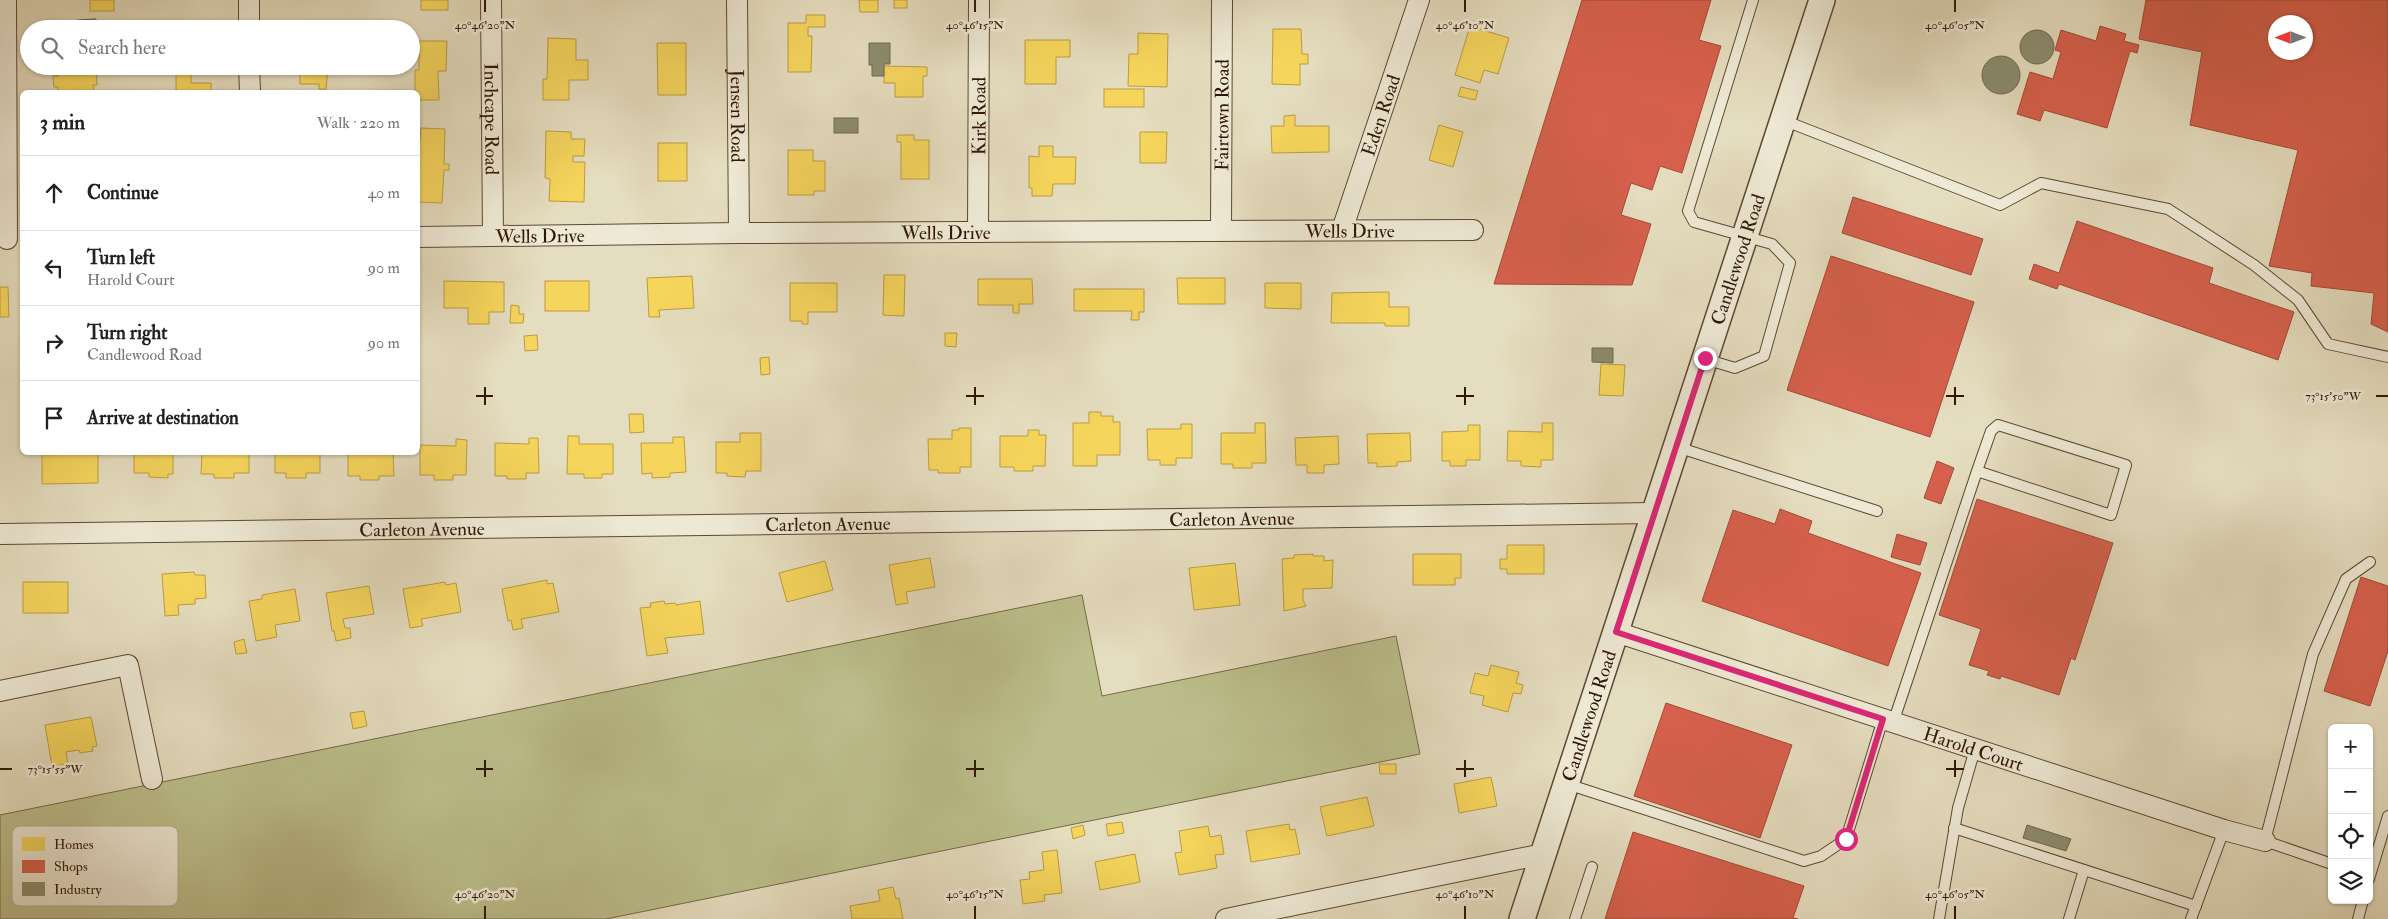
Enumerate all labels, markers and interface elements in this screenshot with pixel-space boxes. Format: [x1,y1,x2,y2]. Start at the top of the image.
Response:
north arrow [2268,15,2313,60]
text: 40°46'20"N [455,18,516,33]
text: 40°46'15"N [946,18,1004,33]
text: 40°46'10"N [1436,18,1495,33]
text: 40°46'05"N [1925,18,1985,33]
search box [20,20,420,75]
icon: search [38,34,66,62]
text: Search here [78,36,166,60]
street label: Fairtown Road [1210,58,1235,171]
street label: Inchcape Road [478,63,503,176]
street label: Jensen Road [725,68,749,163]
street label: Eden Road [1357,71,1406,159]
street label: Kirk Road [967,76,992,155]
text: 3 min [40,109,85,136]
text: Walk · 220 m [317,113,400,133]
icon: ahead [40,179,68,207]
text: Continue [87,181,158,205]
text: 40 m [367,183,400,203]
street label: Candlewood Road [1706,190,1771,328]
street label: Wells Drive [1304,219,1395,244]
street label: Wells Drive [900,221,991,245]
street label: Wells Drive [494,224,585,249]
text: Turn left [87,246,155,270]
icon: left [40,254,68,282]
text: 90 m [368,258,400,278]
text: Harold Court [87,270,174,290]
text: Turn right [87,321,167,345]
icon: right [40,329,68,357]
text: 90 m [368,333,400,353]
text: Candlewood Road [87,345,202,365]
route end [1694,347,1717,370]
text: 73°15'50"W [2305,389,2362,404]
icon: arrive [40,404,68,432]
text: Arrive at destination [87,406,239,430]
street label: Carleton Avenue [1169,507,1295,532]
street label: Carleton Avenue [765,512,891,537]
street label: Carleton Avenue [359,517,485,542]
street label: Candlewood Road [1557,647,1622,784]
street label: Harold Court [1920,722,2026,777]
map controls [2328,724,2373,904]
button: + [2328,724,2373,769]
text: 73°15'55"W [28,762,83,777]
button: − [2328,769,2373,814]
button: locate [2328,814,2373,859]
legend [12,826,178,906]
route start [1835,828,1858,851]
text: Homes [54,836,94,853]
text: Shops [54,858,88,876]
button: layers [2328,859,2373,904]
text: Industry [54,881,103,899]
text: 40°46'20"N [455,887,516,902]
text: 40°46'15"N [946,887,1004,902]
text: 40°46'10"N [1436,887,1495,902]
text: 40°46'05"N [1925,887,1985,902]

